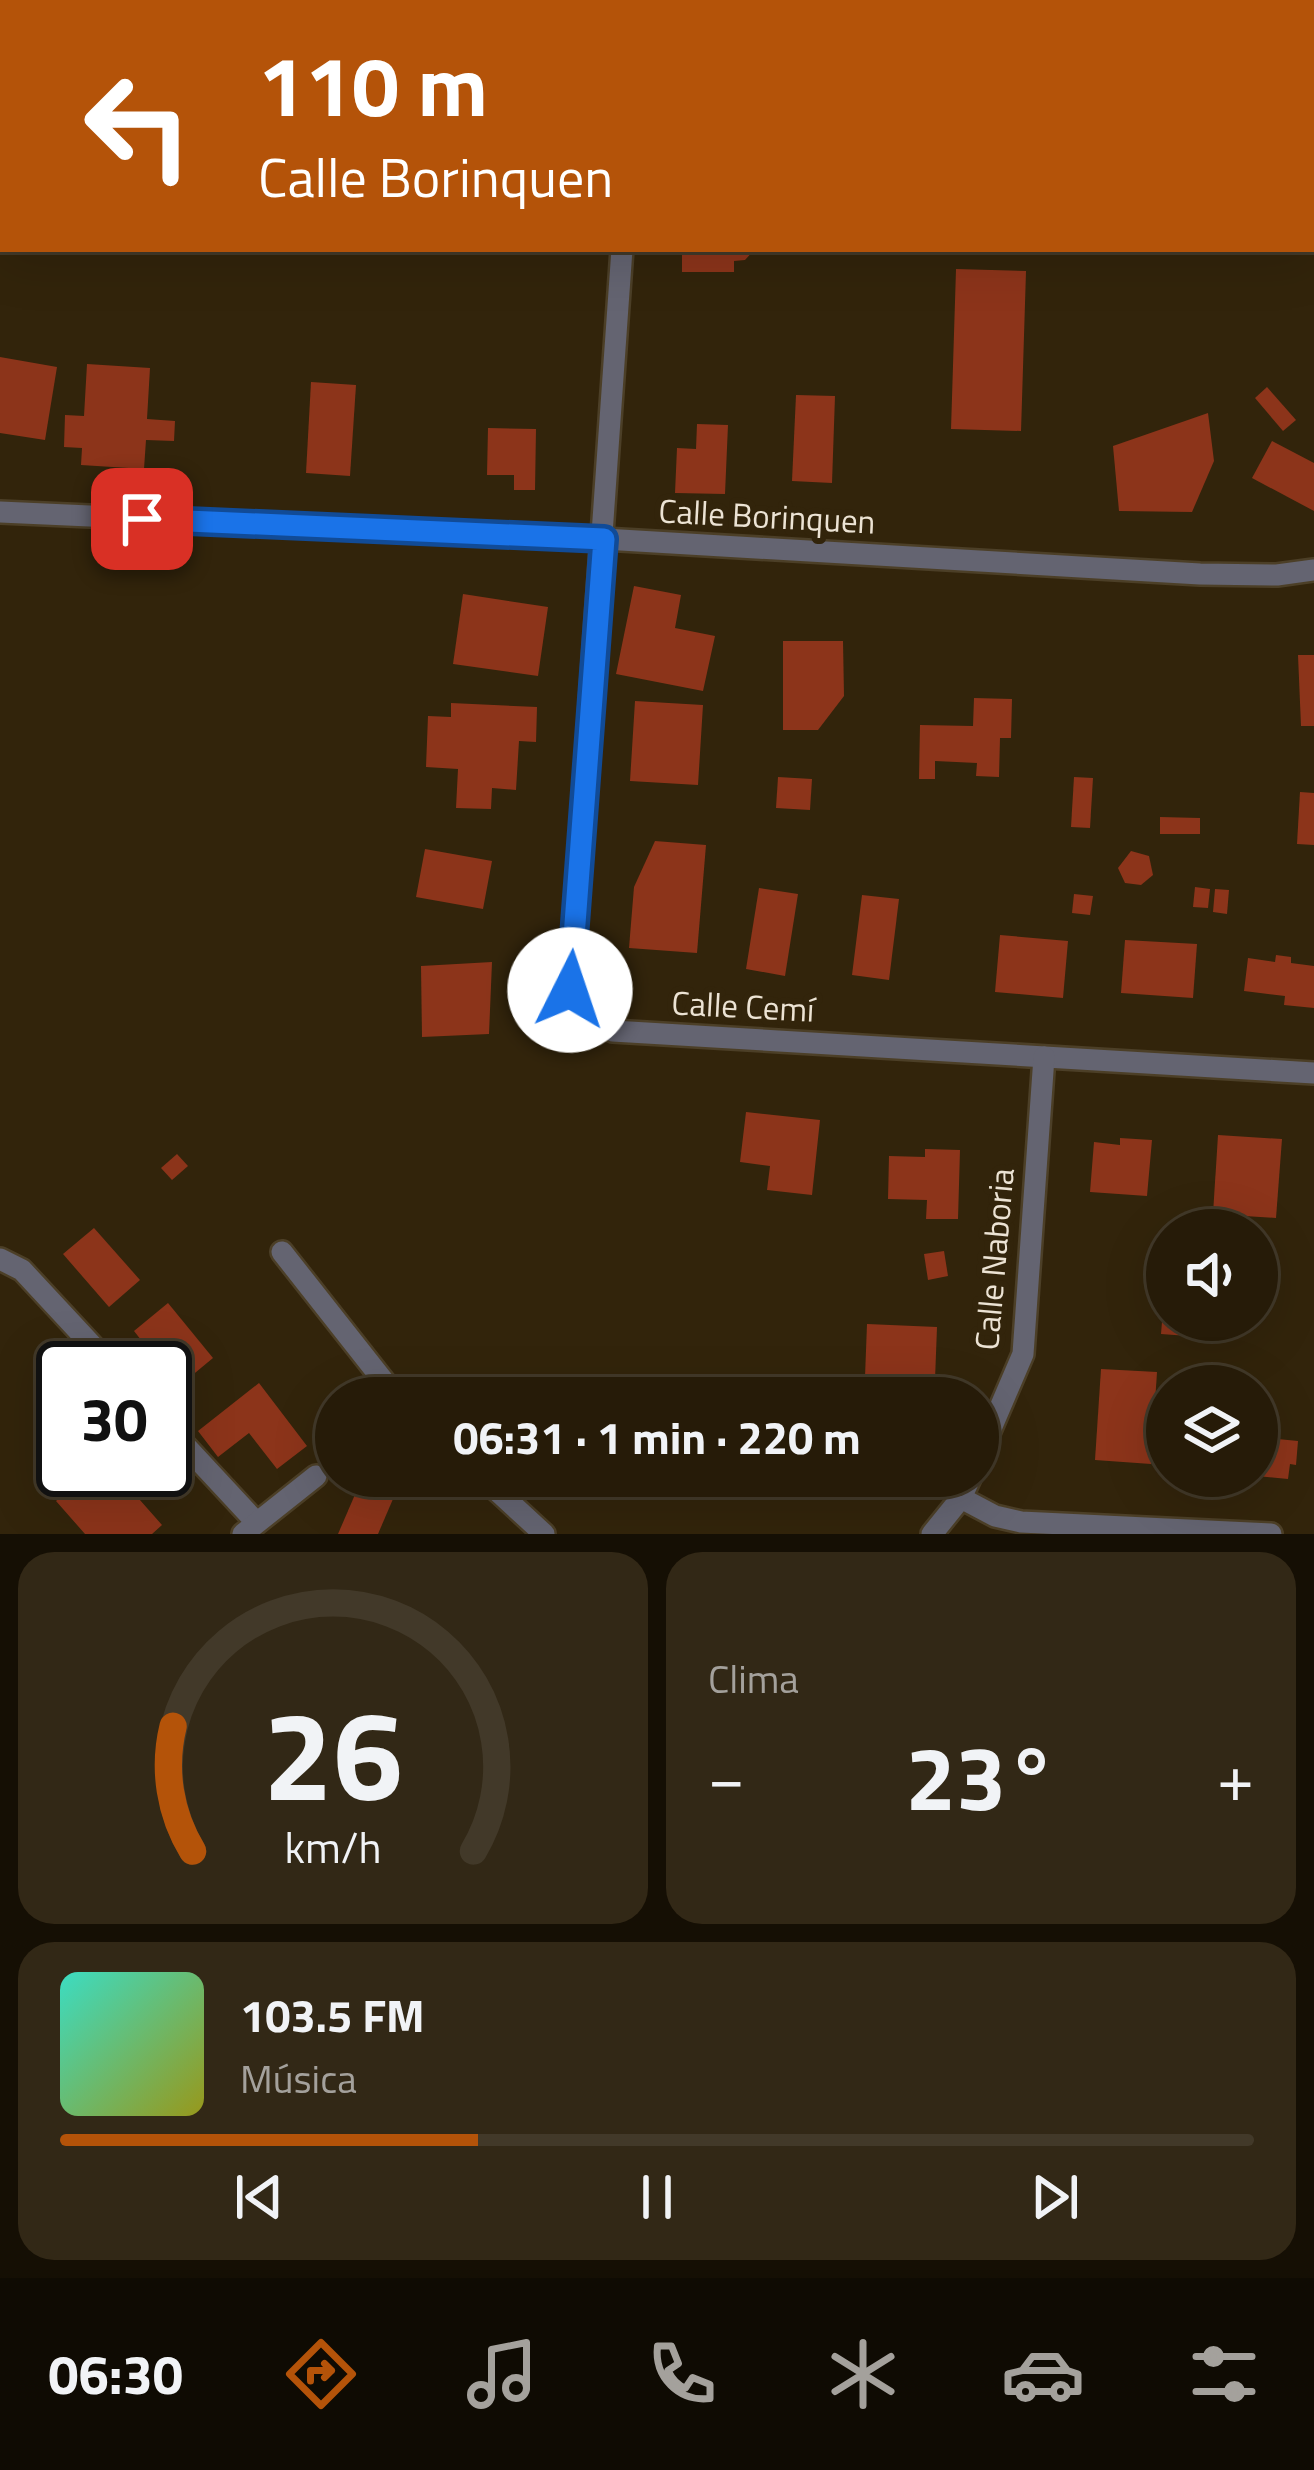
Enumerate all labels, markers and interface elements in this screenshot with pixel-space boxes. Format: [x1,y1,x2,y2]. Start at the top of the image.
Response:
text: 110 m [258,21,488,149]
icon: left [60,48,216,204]
text: Calle Borinquen [258,136,613,218]
pin [91,468,193,570]
street label: Calle Borinquen [657,485,877,547]
icon: arrive [109,486,175,552]
position arrow [507,927,633,1053]
street label: Calle Cemí [670,977,818,1035]
street label: Calle Naboria [961,1166,1027,1352]
map controls [1146,1209,1278,1497]
button: sound [1146,1209,1278,1341]
speed limit sign: 30 [36,1341,192,1497]
button: layers [1146,1365,1278,1497]
text: 06:31 · 1 min · 220 m [453,1403,861,1471]
text: Clima [708,1649,799,1708]
text: 26 [263,1659,403,1848]
text: 23° [905,1708,1057,1845]
text: − [708,1726,745,1827]
text: + [1217,1726,1254,1827]
text: km/h [284,1814,382,1880]
text: 103.5 FM [240,1981,425,2049]
text: Música [240,2049,357,2108]
icon: previous [226,2164,292,2230]
icon: pause [624,2164,690,2230]
icon: next [1022,2164,1088,2230]
icon: directions [279,2332,363,2416]
icon: music [460,2332,544,2416]
icon: phone [640,2332,724,2416]
icon: climate [821,2332,905,2416]
icon: car [1001,2332,1085,2416]
icon: filters [1182,2332,1266,2416]
text: 06:30 [48,2333,183,2415]

